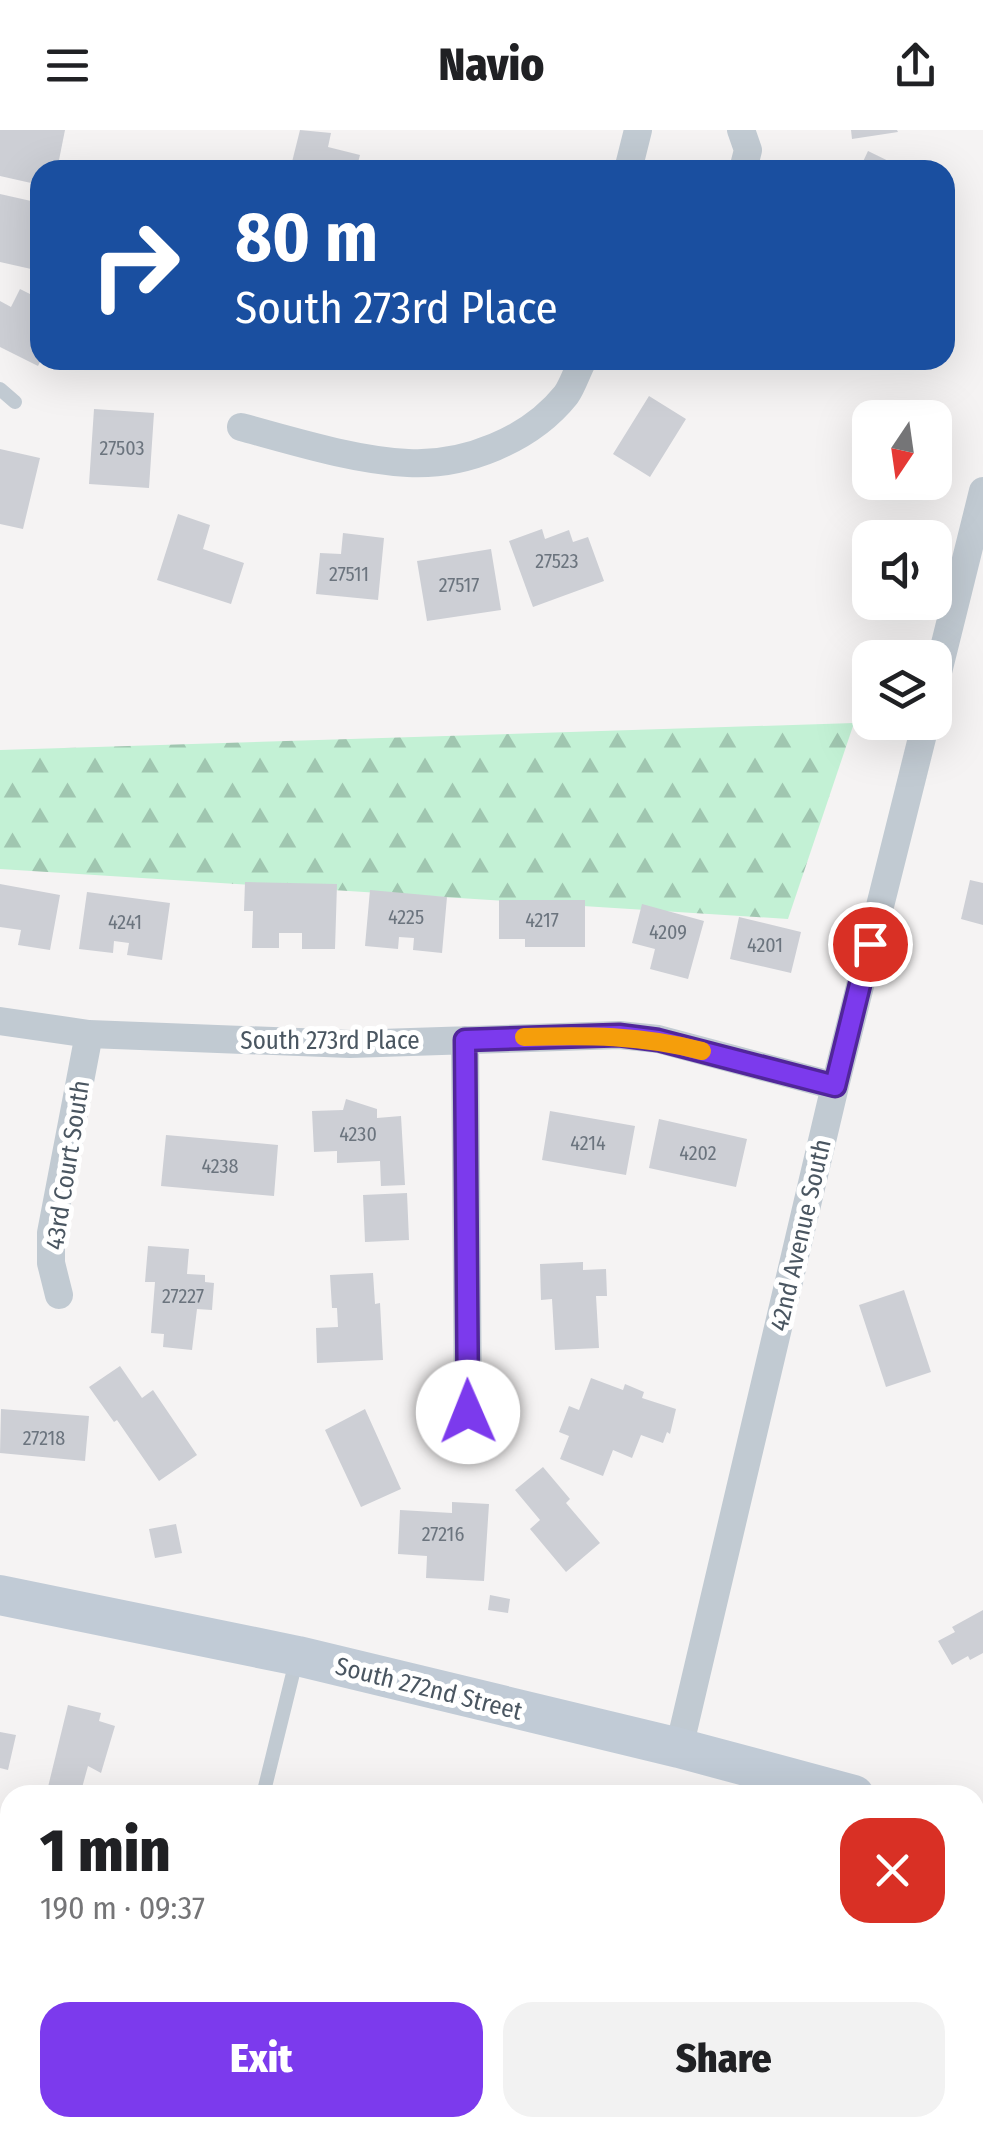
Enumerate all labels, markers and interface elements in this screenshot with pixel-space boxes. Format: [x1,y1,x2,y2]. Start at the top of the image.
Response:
icon: menu [40,38,95,93]
text: Navio [439,38,544,92]
icon: share [888,38,943,93]
text: 80 m [235,196,378,280]
icon: right [70,200,200,330]
text: South 273rd Place [235,281,558,335]
north arrow [852,400,952,500]
map controls [852,400,952,740]
house number: 27503 [100,436,144,460]
button: sound [852,520,952,620]
house number: 27523 [535,549,579,573]
house number: 27511 [329,562,369,586]
house number: 27517 [439,573,479,597]
button: layers [852,640,952,740]
pin [828,902,913,987]
house number: 4225 [388,905,424,929]
house number: 4217 [525,908,559,932]
house number: 4241 [108,910,142,934]
icon: arrive [843,917,898,972]
house number: 4209 [649,920,687,944]
house number: 4201 [747,933,783,957]
street label: South 273rd Place [240,1026,420,1056]
street label: 43rd Court South [40,1078,96,1252]
house number: 4230 [339,1122,377,1146]
house number: 4214 [570,1131,606,1155]
street label: 42nd Avenue South [764,1136,838,1334]
house number: 4202 [679,1141,717,1165]
house number: 4238 [201,1154,239,1178]
house number: 27227 [162,1284,204,1308]
position arrow [416,1360,520,1464]
house number: 27218 [23,1426,65,1450]
house number: 27216 [422,1522,464,1546]
street label: South 272nd Street [332,1651,526,1727]
text: 1 min [40,1815,171,1887]
button: close [840,1818,945,1923]
text: 190 m · 09:37 [40,1889,205,1927]
button: Exit [40,2002,483,2117]
button: Share [503,2002,945,2117]

